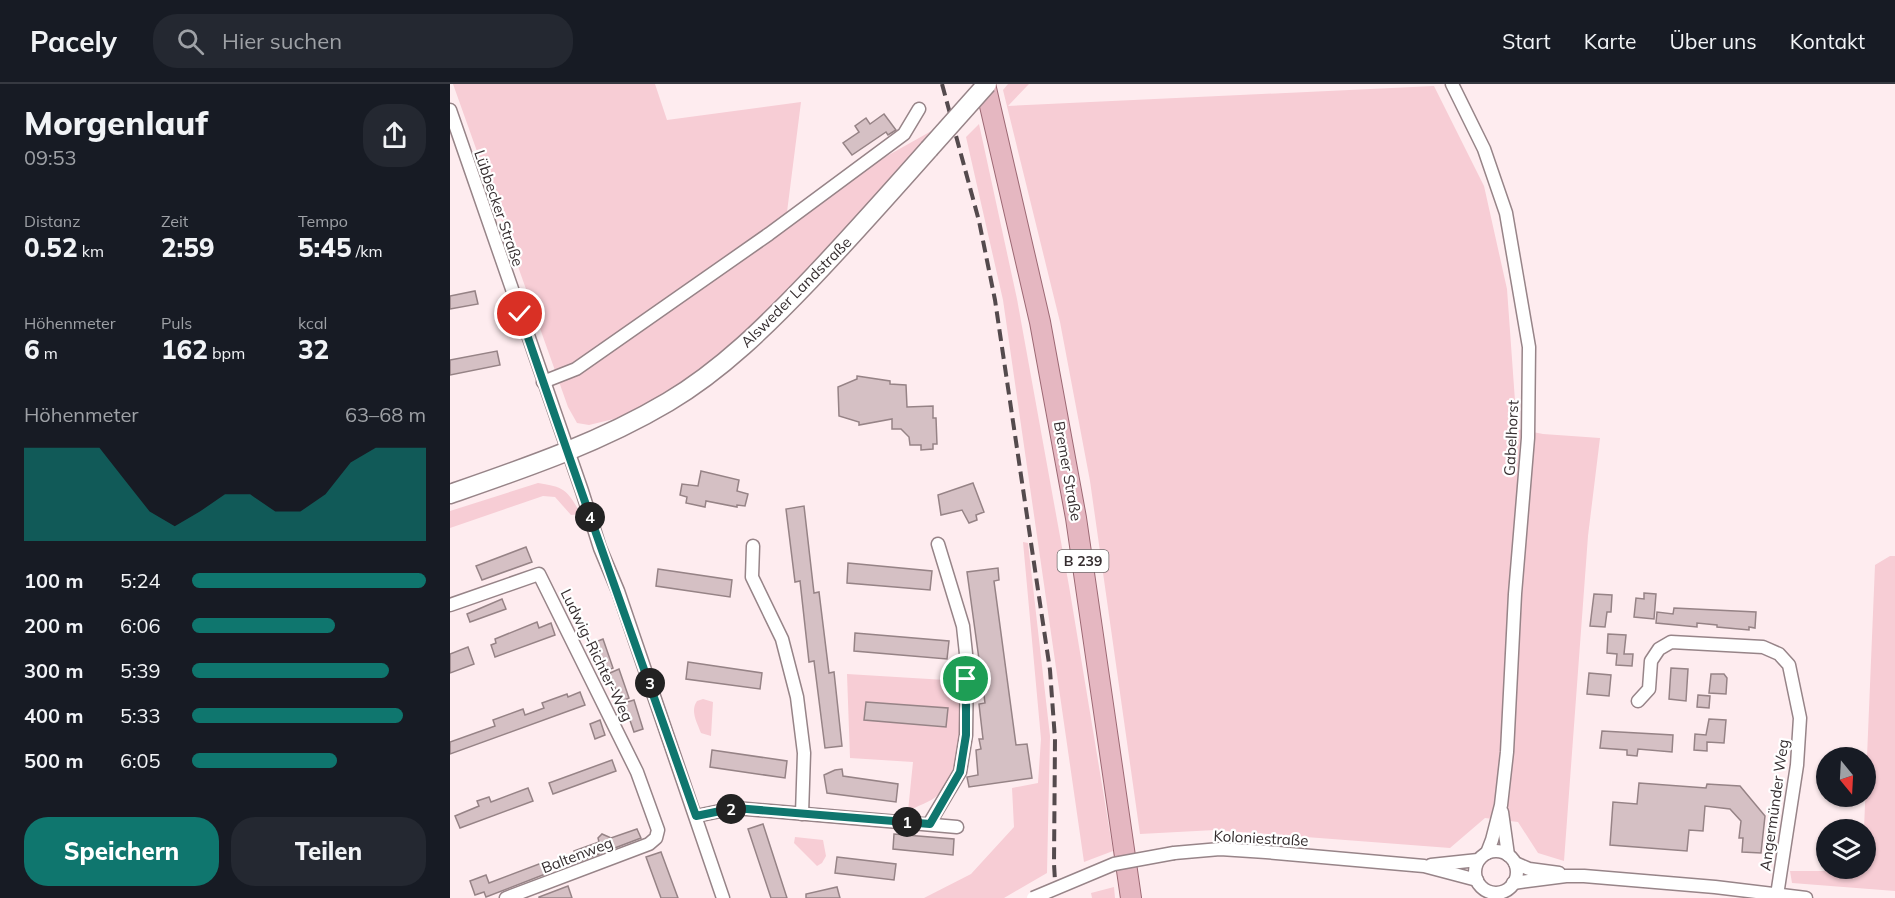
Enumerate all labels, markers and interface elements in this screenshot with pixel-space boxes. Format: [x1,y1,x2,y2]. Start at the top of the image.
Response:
search box [153,14,573,68]
text: Pacely [30,24,117,59]
icon: search [174,25,207,58]
text: Hier suchen [222,27,342,55]
text: Start [1502,28,1551,54]
text: Karte [1584,28,1636,54]
text: Über uns [1669,28,1757,54]
text: Kontakt [1790,28,1865,54]
text: Morgenlauf [24,102,208,143]
button: share [363,104,426,167]
text: 09:53 [24,145,77,170]
street label: Lübbecker Straße [470,147,528,269]
text: Distanz [24,211,81,231]
text: Zeit [161,211,188,231]
text: Tempo [298,211,348,231]
text: 0.52 [24,231,78,264]
text: 2:59 [161,231,215,264]
text: 5:45 [298,231,352,264]
street label: Alsweder Landstraße [737,233,855,351]
text: km [78,241,104,261]
text: /km [352,241,383,261]
pin [494,288,545,339]
icon: check [503,297,536,330]
text: Höhenmeter [24,313,116,333]
text: Puls [161,313,192,333]
text: kcal [298,313,327,333]
text: 6 [24,333,40,366]
text: 162 [161,333,208,366]
text: 32 [298,333,329,366]
text: m [40,343,58,363]
text: bpm [208,343,245,363]
street label: Gabelhorst [1500,400,1522,476]
text: Höhenmeter [24,402,139,427]
text: 63–68 m [345,402,426,427]
street label: Bremer Straße [1050,420,1086,522]
pin: 4 [575,502,605,532]
text: 4 [585,507,595,527]
road number: B 239 [1058,550,1108,572]
text: 100 m [24,568,83,593]
text: 5:24 [120,568,161,593]
street label: Ludwig-Richter-Weg [557,586,637,724]
text: 200 m [24,613,83,638]
text: 6:06 [120,613,161,638]
pin [940,653,991,704]
text: 300 m [24,658,83,683]
text: 5:39 [120,658,161,683]
icon: arrive [949,662,982,695]
pin: 3 [635,668,665,698]
text: 3 [645,673,655,693]
text: 400 m [24,703,83,728]
text: 5:33 [120,703,161,728]
street label: Angermünder Weg [1755,738,1793,872]
north arrow [1816,747,1876,807]
map controls [1816,747,1876,879]
text: 500 m [24,748,83,773]
text: 6:05 [120,748,161,773]
pin: 2 [716,794,746,824]
text: 2 [726,799,736,819]
pin: 1 [892,807,922,837]
text: 1 [902,812,912,832]
button: Speichern [24,817,219,886]
button: Teilen [231,817,426,886]
button: layers [1816,819,1876,879]
street label: Koloniestraße [1213,826,1309,850]
street label: Baltenweg [539,833,615,877]

